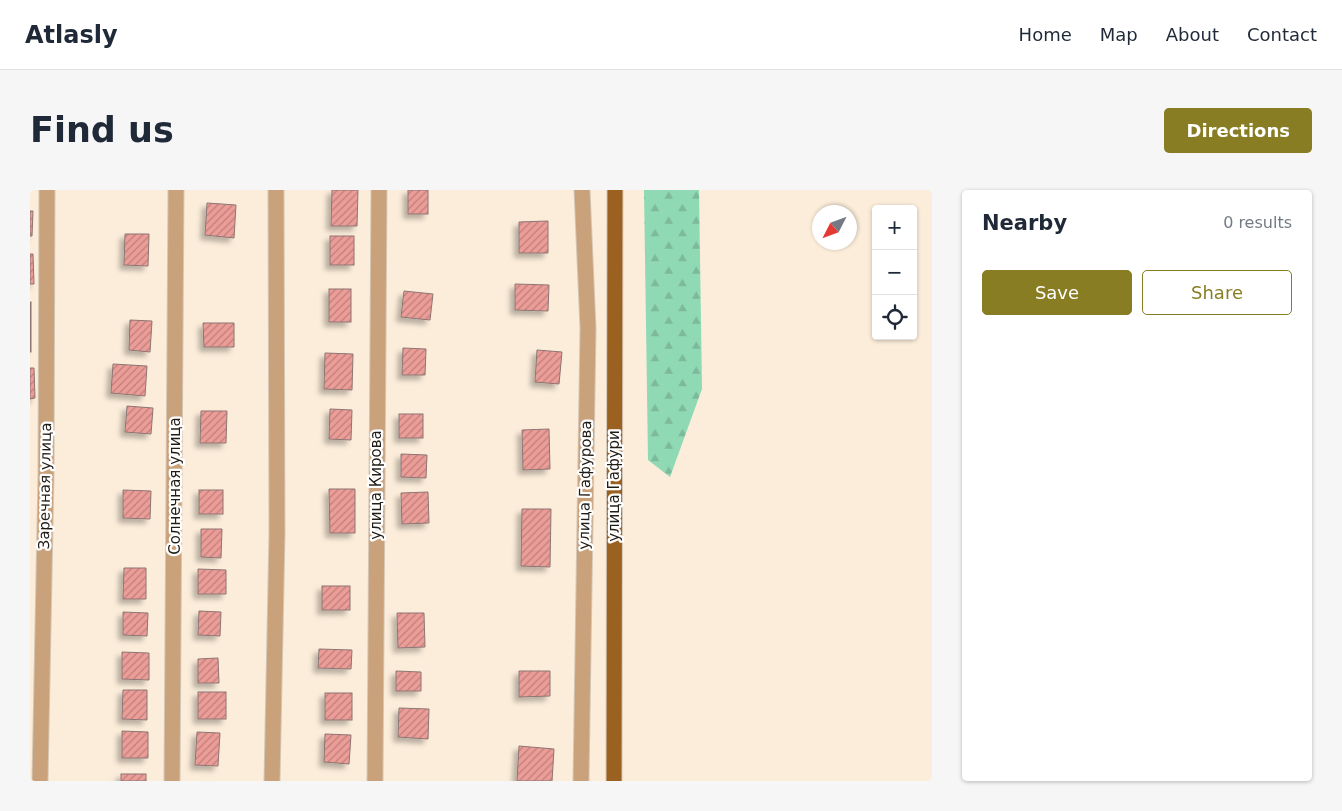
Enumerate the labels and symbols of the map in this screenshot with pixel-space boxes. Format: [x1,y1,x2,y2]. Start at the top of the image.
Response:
north arrow [812,205,857,250]
street label: Солнечная улица [166,417,184,555]
street label: улица Гафурова [575,420,595,550]
street label: Заречная улица [35,422,55,550]
street label: улица Кирова [367,430,385,540]
street label: улица Гафури [605,430,623,542]

